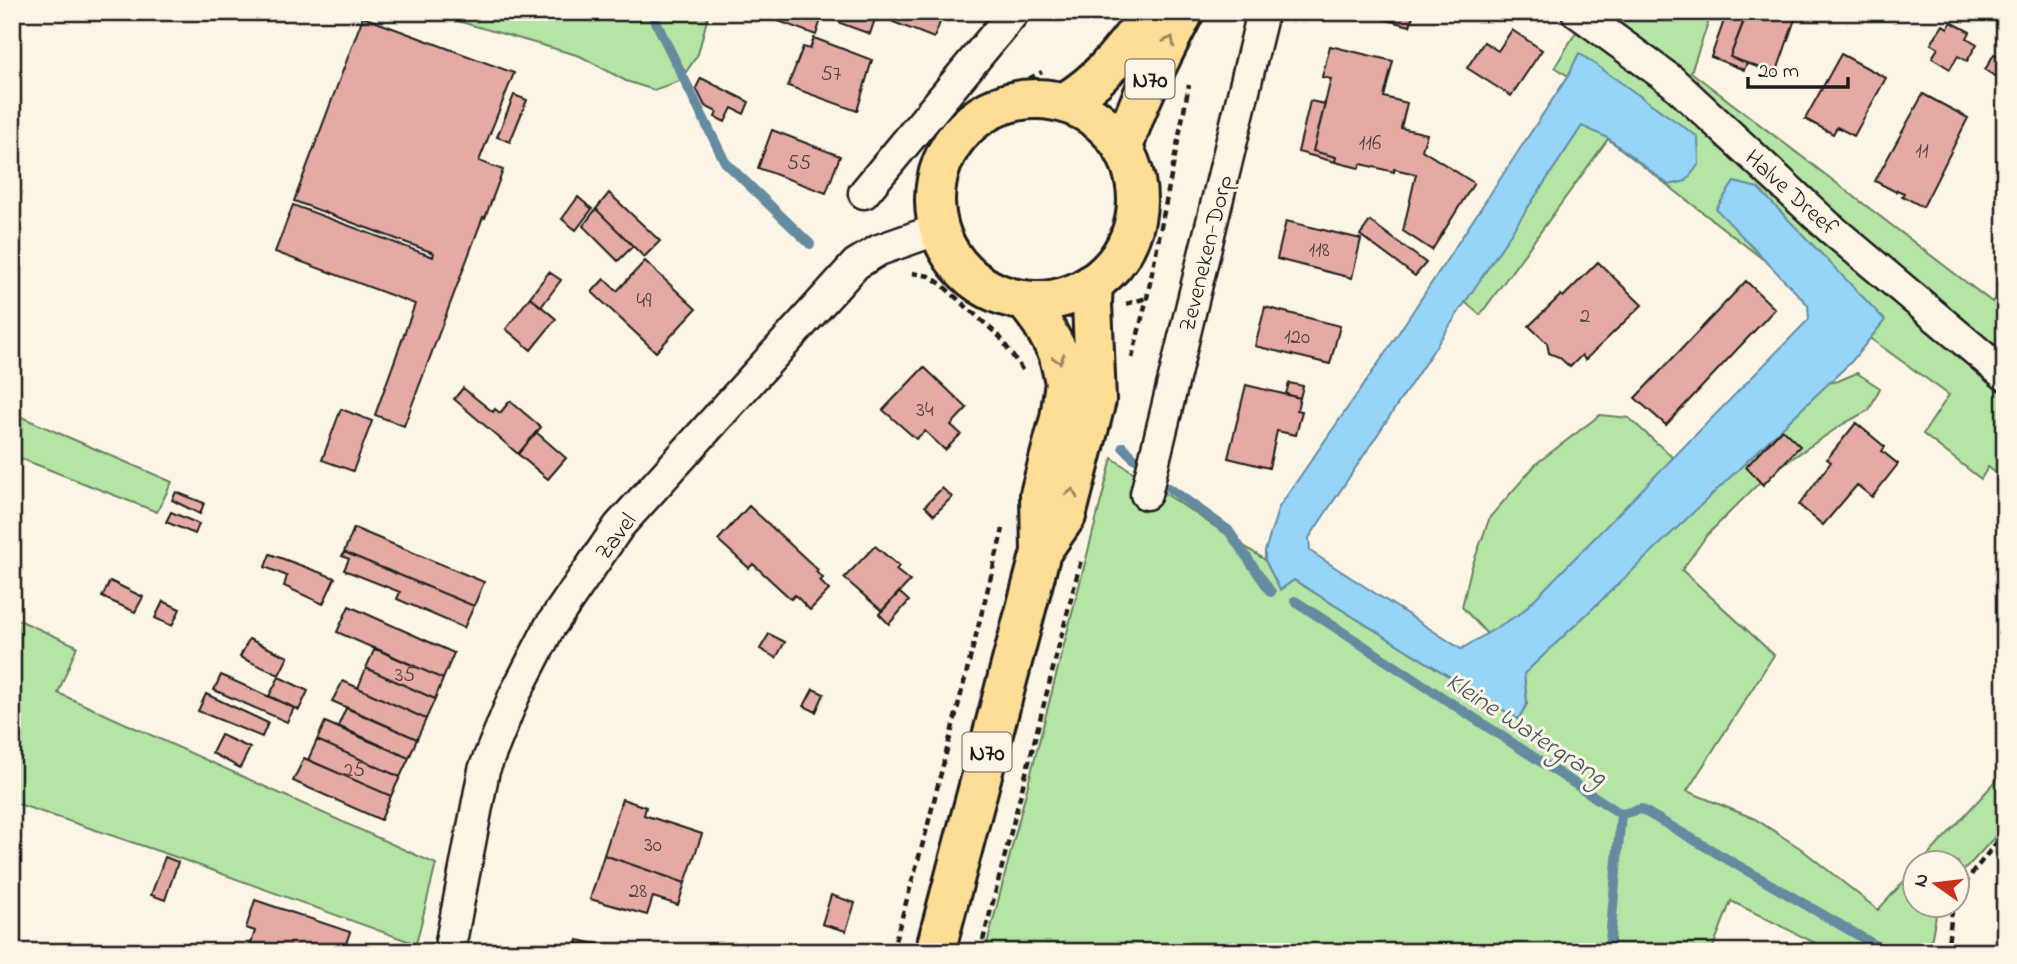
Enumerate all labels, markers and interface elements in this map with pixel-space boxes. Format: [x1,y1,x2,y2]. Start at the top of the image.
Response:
one-way arrow [1161,36,1175,48]
scale bar [1748,46,1847,90]
text: 20 m [1758,57,1799,87]
house number: 57 [821,60,842,90]
road number: N70 [1126,60,1174,99]
house number: 116 [1359,129,1381,159]
house number: 11 [1915,137,1929,167]
street label: Halve Dreef [1736,142,1846,246]
house number: 55 [787,149,811,179]
street label: Zeveneken-Dorp [1171,172,1244,336]
house number: 118 [1308,236,1330,266]
house number: 49 [637,287,652,317]
house number: 2 [1580,302,1590,332]
house number: 120 [1284,323,1310,353]
one-way arrow [1051,353,1066,365]
house number: 34 [916,396,934,426]
one-way arrow [1064,487,1078,499]
street label: Zavel [588,506,646,569]
house number: 35 [395,661,415,691]
water label: Kleine Watergrang [1437,664,1614,798]
road number: N70 [962,732,1012,772]
house number: 25 [343,756,365,786]
house number: 30 [644,831,662,861]
north arrow [1902,848,1972,918]
text: N [1907,871,1937,890]
house number: 28 [629,877,647,907]

